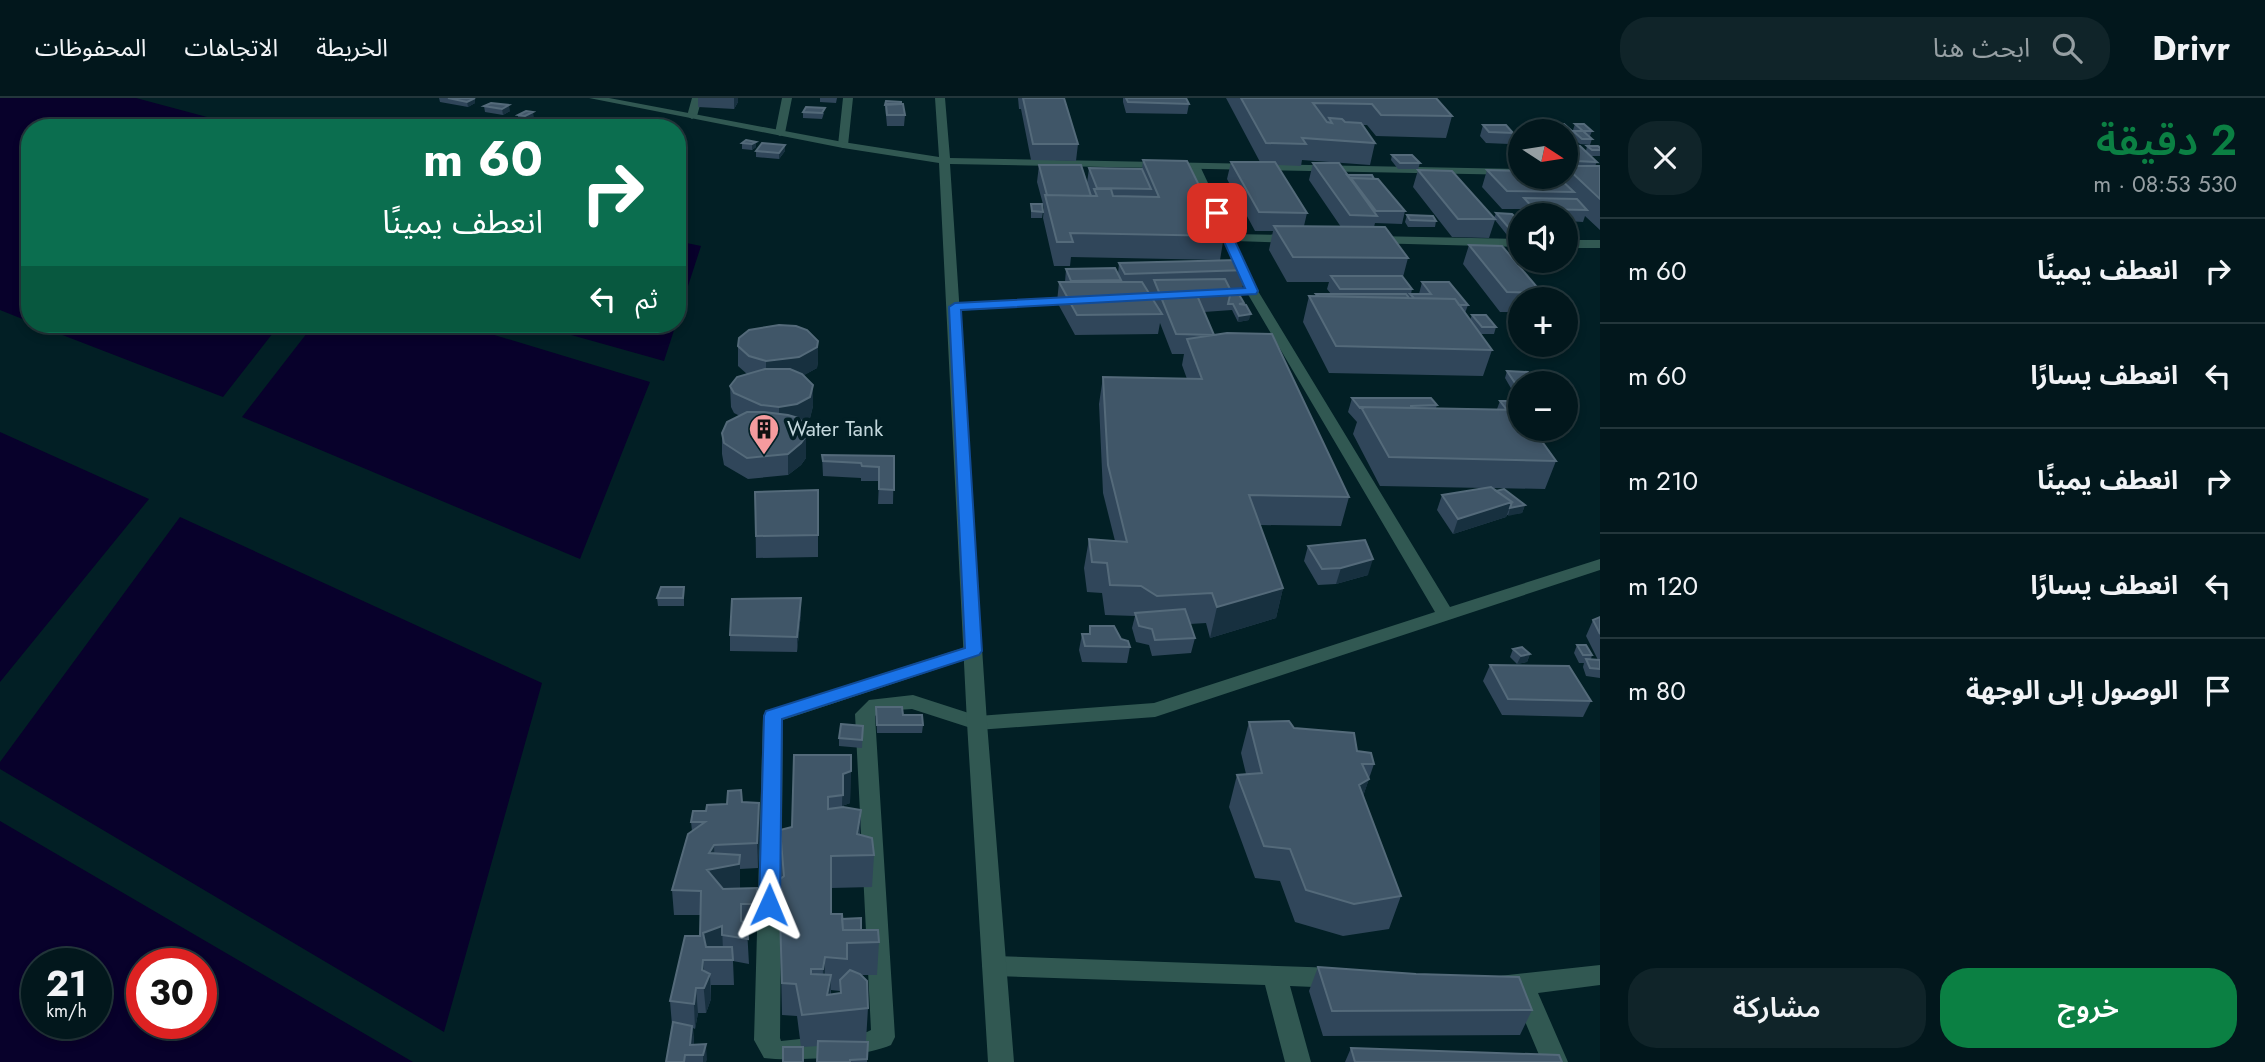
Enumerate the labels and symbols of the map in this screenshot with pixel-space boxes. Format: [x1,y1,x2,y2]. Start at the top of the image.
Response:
north arrow [1508,119,1578,189]
pin [1187,183,1247,243]
building icon: Water Tank [747,412,781,456]
place label: Water Tank [787,414,884,444]
position arrow [732,868,806,942]
speed limit sign: 30 [126,948,217,1039]

